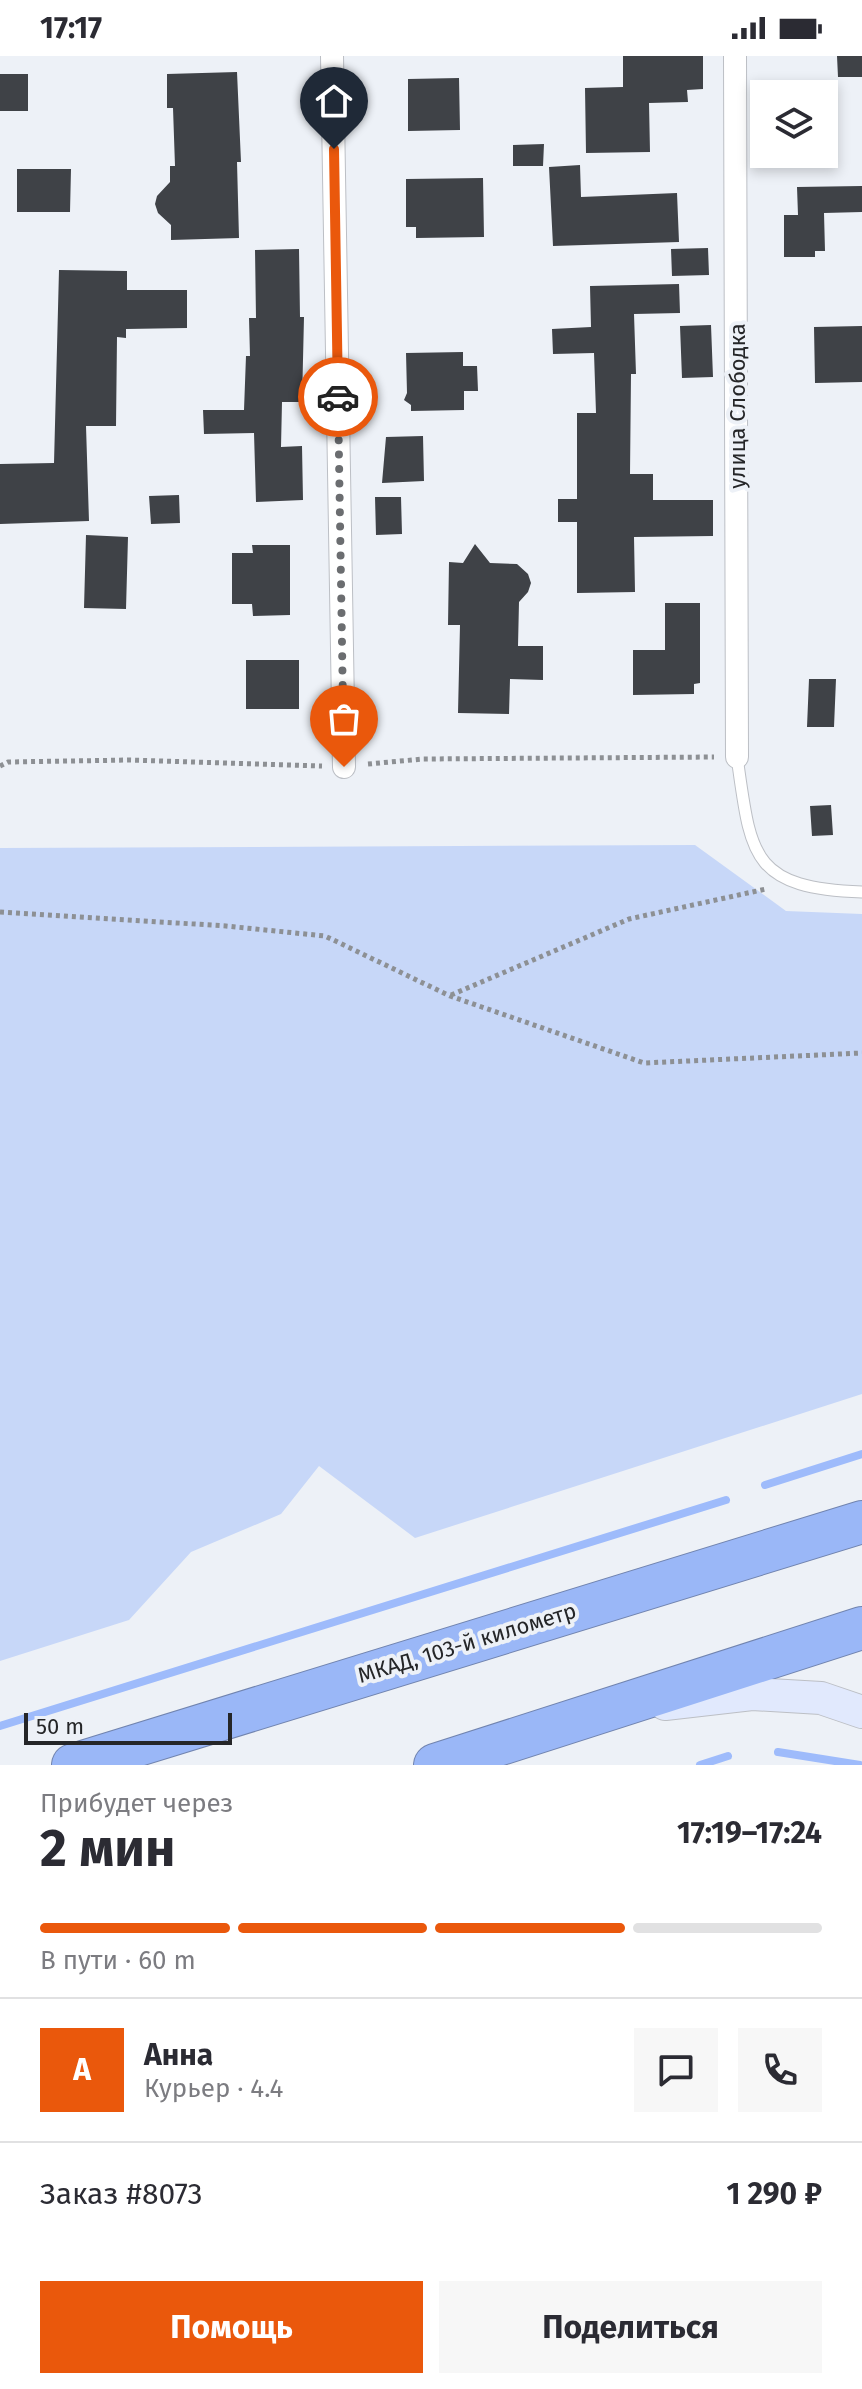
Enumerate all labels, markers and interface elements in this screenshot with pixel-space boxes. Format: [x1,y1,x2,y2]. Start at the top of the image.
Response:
text: 17:17 [40,10,102,46]
pin [300,67,368,149]
icon: home [312,79,356,123]
map controls [750,80,838,168]
button: layers [750,80,838,168]
street label: улица Слободка [724,323,751,489]
courier [298,357,378,437]
icon: car [316,375,360,419]
pin [310,685,378,767]
icon: bag [322,697,366,741]
street label: МКАД, 103-й километр [354,1597,580,1689]
scale bar [24,1709,232,1745]
text: 50 m [36,1713,84,1740]
text: Прибудет через [40,1788,233,1819]
text: 17:19–17:24 [677,1815,822,1851]
text: 2 мин [40,1817,175,1880]
text: В пути · 60 m [40,1945,196,1976]
button: chat [634,2028,718,2112]
button: phone [738,2028,822,2112]
text: Анна [144,2037,213,2073]
text: А [73,2052,91,2088]
text: Курьер · 4.4 [144,2073,283,2104]
text: Заказ #8073 [40,2176,203,2212]
text: 1 290 ₽ [726,2176,822,2212]
button: Помощь [40,2281,423,2373]
button: Поделиться [439,2281,822,2373]

